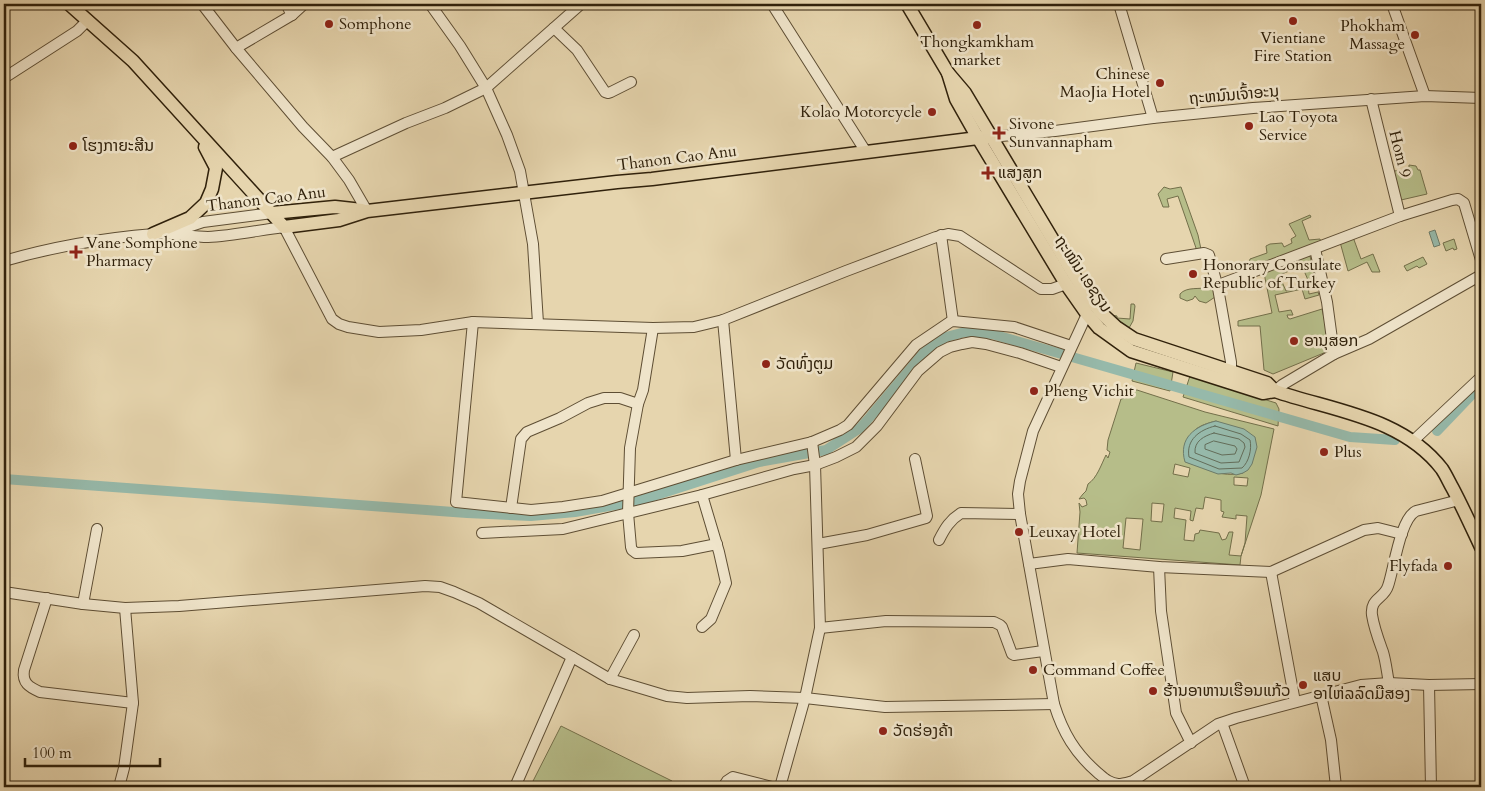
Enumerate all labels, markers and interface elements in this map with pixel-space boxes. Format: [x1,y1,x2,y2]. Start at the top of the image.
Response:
place label: Somphone [339,13,412,35]
marker: Vientiane Fire Station [1287,15,1299,27]
place label: Phokham Massage [1340,15,1405,55]
marker: Somphone [323,18,335,30]
marker: Thongkamkham market [971,19,983,31]
place label: Vientiane Fire Station [1254,27,1332,67]
marker: Phokham Massage [1409,29,1421,41]
place label: Thongkamkham market [920,31,1034,71]
place label: Chinese MaoJia Hotel [1060,63,1150,103]
marker: Chinese MaoJia Hotel [1154,77,1166,89]
street label: ຖະຫນົນເຈົ້າອະນຸ [1188,79,1280,110]
place label: Kolao Motorcycle [800,101,922,123]
marker: Kolao Motorcycle [926,106,938,118]
place label: Lao Toyota Service [1259,106,1338,146]
place label: Sivone Sunvannapham [1009,113,1113,153]
marker: Lao Toyota Service [1243,120,1255,132]
marker: Sivone Sunvannapham [993,127,1005,139]
street label: Hom 9 [1384,128,1416,180]
place label: ໂຮງກາຍະສີນ [82,135,154,157]
marker: ໂຮງກາຍະສີນ [67,140,79,152]
street label: Thanon Cao Anu [616,140,738,176]
place label: ແສງສູກ [998,162,1042,184]
marker: ແສງສູກ [982,167,994,179]
street label: Thanon Cao Anu [205,181,327,217]
street label: ຖະໜົນ ເອຊຽນ [1049,231,1117,317]
place label: Vane Somphone Pharmacy [86,232,198,272]
marker: Vane Somphone Pharmacy [70,246,82,258]
place label: Honorary Consulate Republic of Turkey [1203,254,1342,294]
marker: Honorary Consulate Republic of Turkey [1187,268,1199,280]
place label: ອານຸສອກ [1304,330,1358,352]
marker: ອານຸສອກ [1288,335,1300,347]
place label: ວັດທົ່ງຕູມ [776,352,833,375]
marker: ວັດທົ່ງຕູມ [760,358,772,370]
place label: Pheng Vichit [1044,380,1134,402]
marker: Pheng Vichit [1028,385,1040,397]
place label: Plus [1334,441,1362,463]
marker: Plus [1318,446,1330,458]
place label: Leuxay Hotel [1029,521,1121,543]
marker: Leuxay Hotel [1013,526,1025,538]
place label: Flyfada [1389,555,1438,577]
marker: Flyfada [1442,560,1454,572]
place label: Command Coffee [1043,659,1165,681]
marker: Command Coffee [1027,664,1039,676]
place label: ແສບ ອາໄຫ່ລລົດມືສອງ [1313,665,1410,705]
marker: ແສບ ອາໄຫ່ລລົດມືສອງ [1297,679,1309,691]
place label: ຮ້ານອາຫານເຮືອນແກ້ວ [1163,680,1291,702]
marker: ຮ້ານອາຫານເຮືອນແກ້ວ [1147,685,1159,697]
place label: ວັດຮ່ອງຄ້າ [893,720,953,742]
marker: ວັດຮ່ອງຄ້າ [877,725,889,737]
scale bar [25,736,160,768]
text: 100 m [32,743,72,763]

